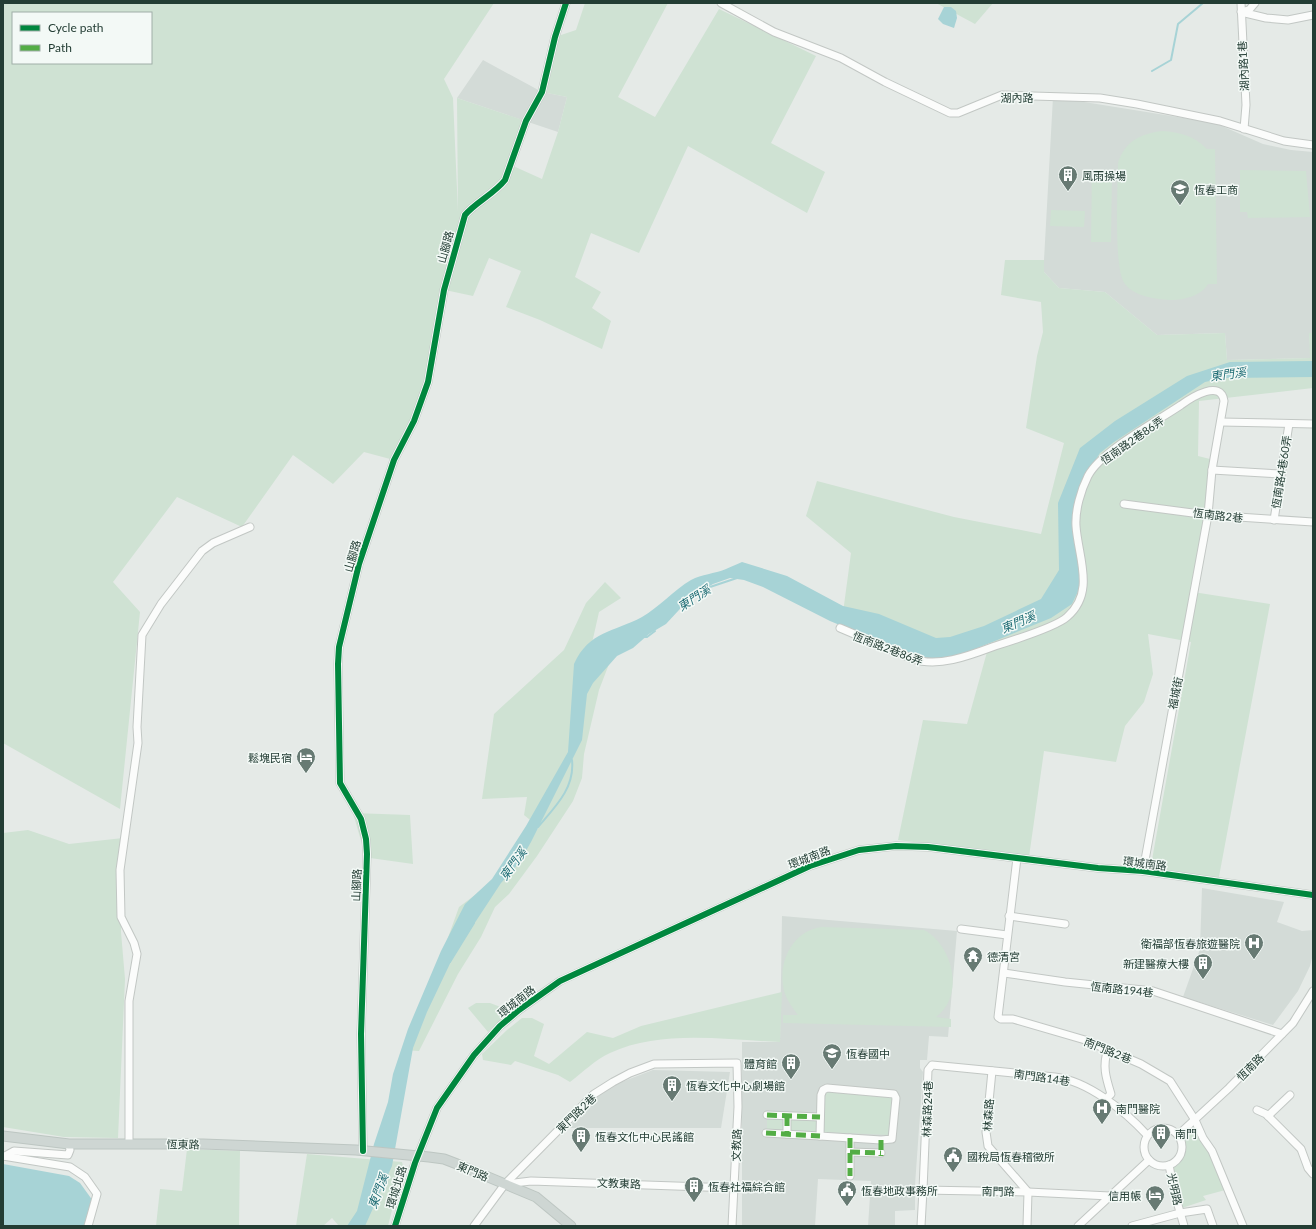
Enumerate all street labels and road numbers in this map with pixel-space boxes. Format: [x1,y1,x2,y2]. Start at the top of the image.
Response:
street label: 湖內路1巷 [1235,40,1251,92]
street label: 湖內路 [1001,91,1034,104]
street label: 山腳路 [434,229,456,265]
street label: 恆南路2巷86弄 [1098,413,1166,467]
street label: 恆南路4巷60弄 [1269,434,1293,510]
street label: 恆南路2巷 [1192,506,1244,524]
street label: 山腳路 [341,538,363,574]
street label: 恆南路2巷86弄 [851,629,925,667]
street label: 福城街 [1165,676,1185,710]
street label: 環城南路 [786,843,832,871]
street label: 環城南路 [1122,854,1168,872]
street label: 山腳路 [349,868,363,902]
street label: 恆南路194巷 [1090,979,1154,999]
street label: 環城南路 [495,982,537,1020]
street label: 南門路2巷 [1082,1035,1134,1065]
street label: 恆南路 [1234,1051,1266,1083]
street label: 南門路14巷 [1013,1067,1071,1087]
street label: 林森路24巷 [920,1080,934,1138]
street label: 東門路2巷 [553,1091,599,1135]
street label: 林森路 [980,1098,996,1132]
street label: 文教路 [729,1128,743,1162]
street label: 恆東路 [166,1137,200,1151]
street label: 東門路 [455,1159,491,1183]
street label: 環城北路 [383,1164,409,1210]
street label: 光明路 [1165,1171,1185,1207]
street label: 文教東路 [597,1176,641,1190]
street label: 南門路 [981,1184,1015,1198]

